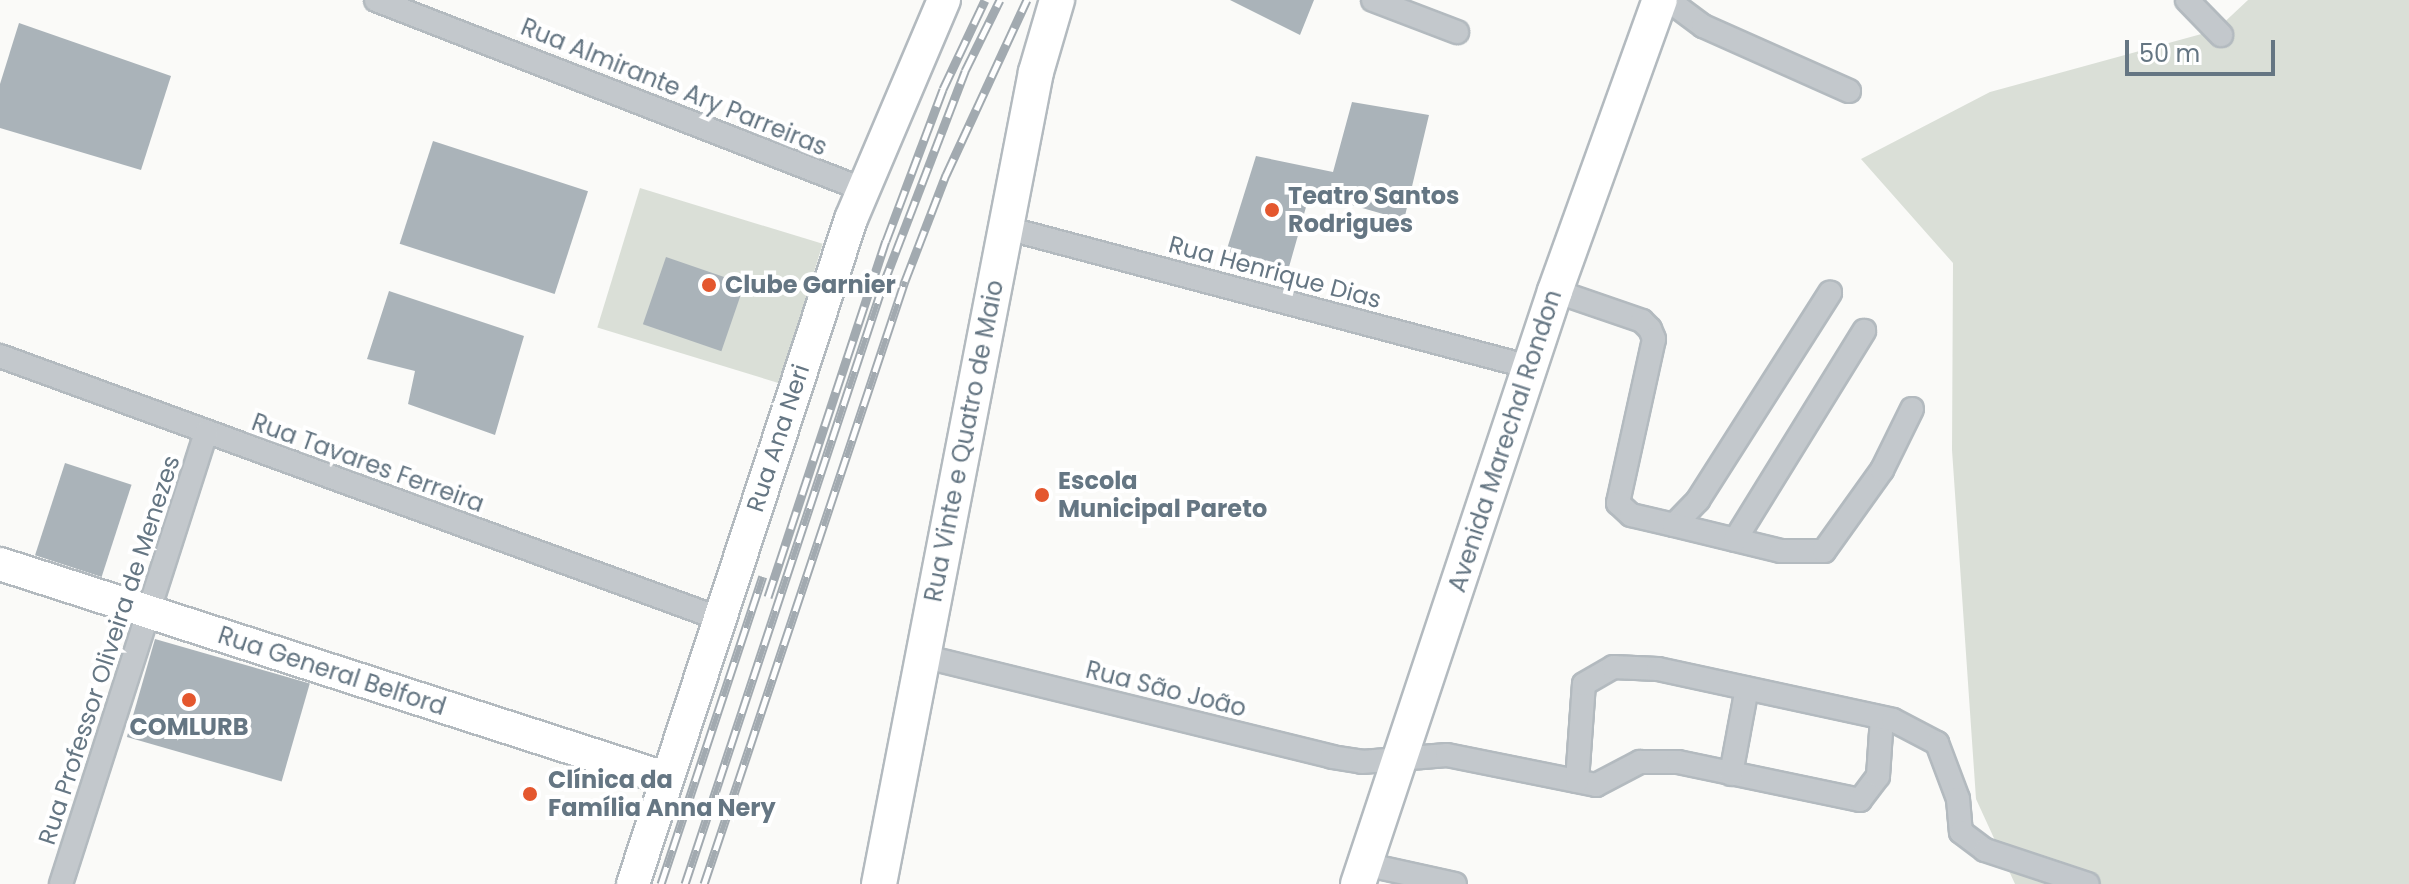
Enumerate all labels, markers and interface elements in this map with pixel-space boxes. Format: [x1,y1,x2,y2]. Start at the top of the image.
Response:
street label: Rua Almirante Ary Parreiras [517,12,831,162]
scale bar [2129,24,2279,74]
text: 50 m [2139,37,2200,70]
place label: Teatro Santos Rodrigues [1288,182,1459,238]
marker: Teatro Santos Rodrigues [1263,201,1281,219]
street label: Rua Henrique Dias [1166,230,1384,314]
place label: Clube Garnier [725,271,896,299]
marker: Clube Garnier [700,276,718,294]
street label: Rua Vinte e Quatro de Maio [919,278,1009,604]
street label: Avenida Marechal Rondon [1442,286,1568,596]
street label: Rua Ana Neri [741,361,815,515]
street label: Rua Tavares Ferreira [248,408,488,518]
street label: Rua Professor Oliveira de Menezes [32,452,186,848]
place label: Escola Municipal Pareto [1058,467,1267,523]
marker: Escola Municipal Pareto [1033,486,1051,504]
street label: Rua General Belford [214,621,450,721]
street label: Rua São João [1083,655,1249,723]
marker: COMLURB [180,691,198,709]
place label: COMLURB [129,713,249,741]
place label: Clínica da Família Anna Nery [548,766,776,822]
marker: Clínica da Família Anna Nery [519,783,541,805]

